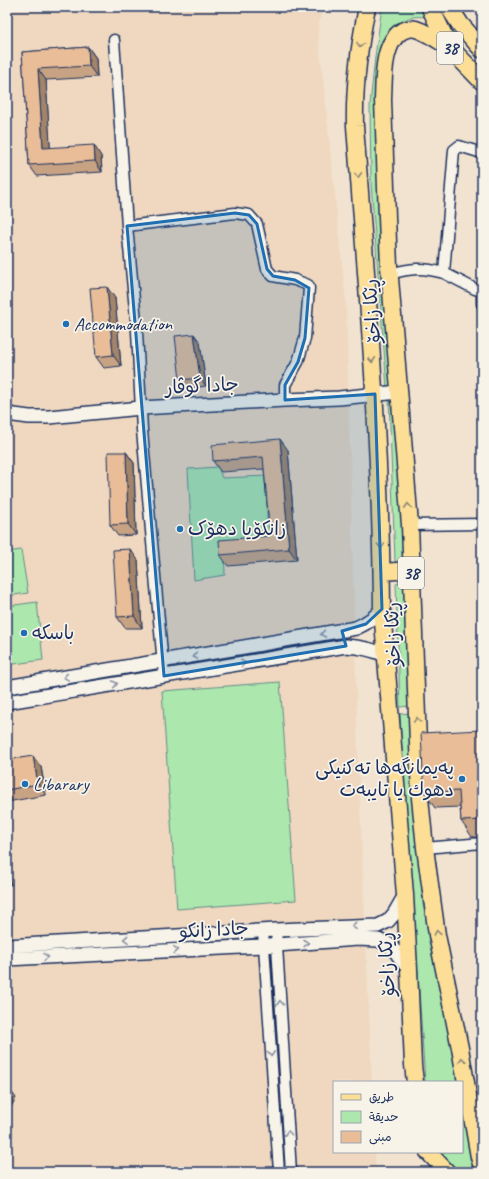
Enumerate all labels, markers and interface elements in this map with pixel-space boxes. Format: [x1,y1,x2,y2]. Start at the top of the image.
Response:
road number: 38 [437,32,463,64]
one-way arrow [356,42,365,48]
one-way arrow [354,172,363,178]
street label: ڕێکا زاخۆ [358,278,390,346]
place label: Accommodation [74,312,172,336]
marker: Accommodation [61,319,71,329]
one-way arrow [368,357,377,363]
street label: جادا گوڤار [163,372,239,400]
one-way arrow [404,503,413,509]
place label: زانکۆیا دهۆک [188,517,286,541]
marker: زانکۆیا دهۆک [175,524,185,534]
one-way arrow [377,543,385,549]
road number: 38 [398,557,424,589]
street label: ڕێکا زاخۆ [380,601,410,668]
place label: باسکە [32,621,74,645]
marker: باسکە [19,628,29,638]
one-way arrow [320,629,326,638]
one-way arrow [192,651,198,660]
one-way arrow [240,659,246,668]
one-way arrow [63,672,69,681]
one-way arrow [111,680,118,689]
one-way arrow [413,717,421,723]
place label: پەیمانگەها تەکنیکی دهوك یا تایبەت [315,756,454,802]
place label: Libarary [33,772,90,796]
marker: پەیمانگەها تەکنیکی دهوك یا تایبەت [457,774,467,784]
marker: Libarary [20,779,30,789]
street label: جادا زانکو [177,916,249,944]
one-way arrow [351,922,357,930]
one-way arrow [433,930,442,936]
street label: ڕێکا زاخۆ [373,931,405,999]
one-way arrow [123,934,129,943]
one-way arrow [303,939,309,948]
one-way arrow [173,946,179,955]
one-way arrow [43,952,49,961]
one-way arrow [276,1000,284,1006]
one-way arrow [266,1050,275,1057]
one-way arrow [459,1057,467,1063]
legend [333,1081,463,1153]
text: طريق [369,1089,394,1105]
text: حديقة [369,1109,398,1125]
text: مبنى [369,1129,392,1145]
one-way arrow [284,1130,293,1136]

